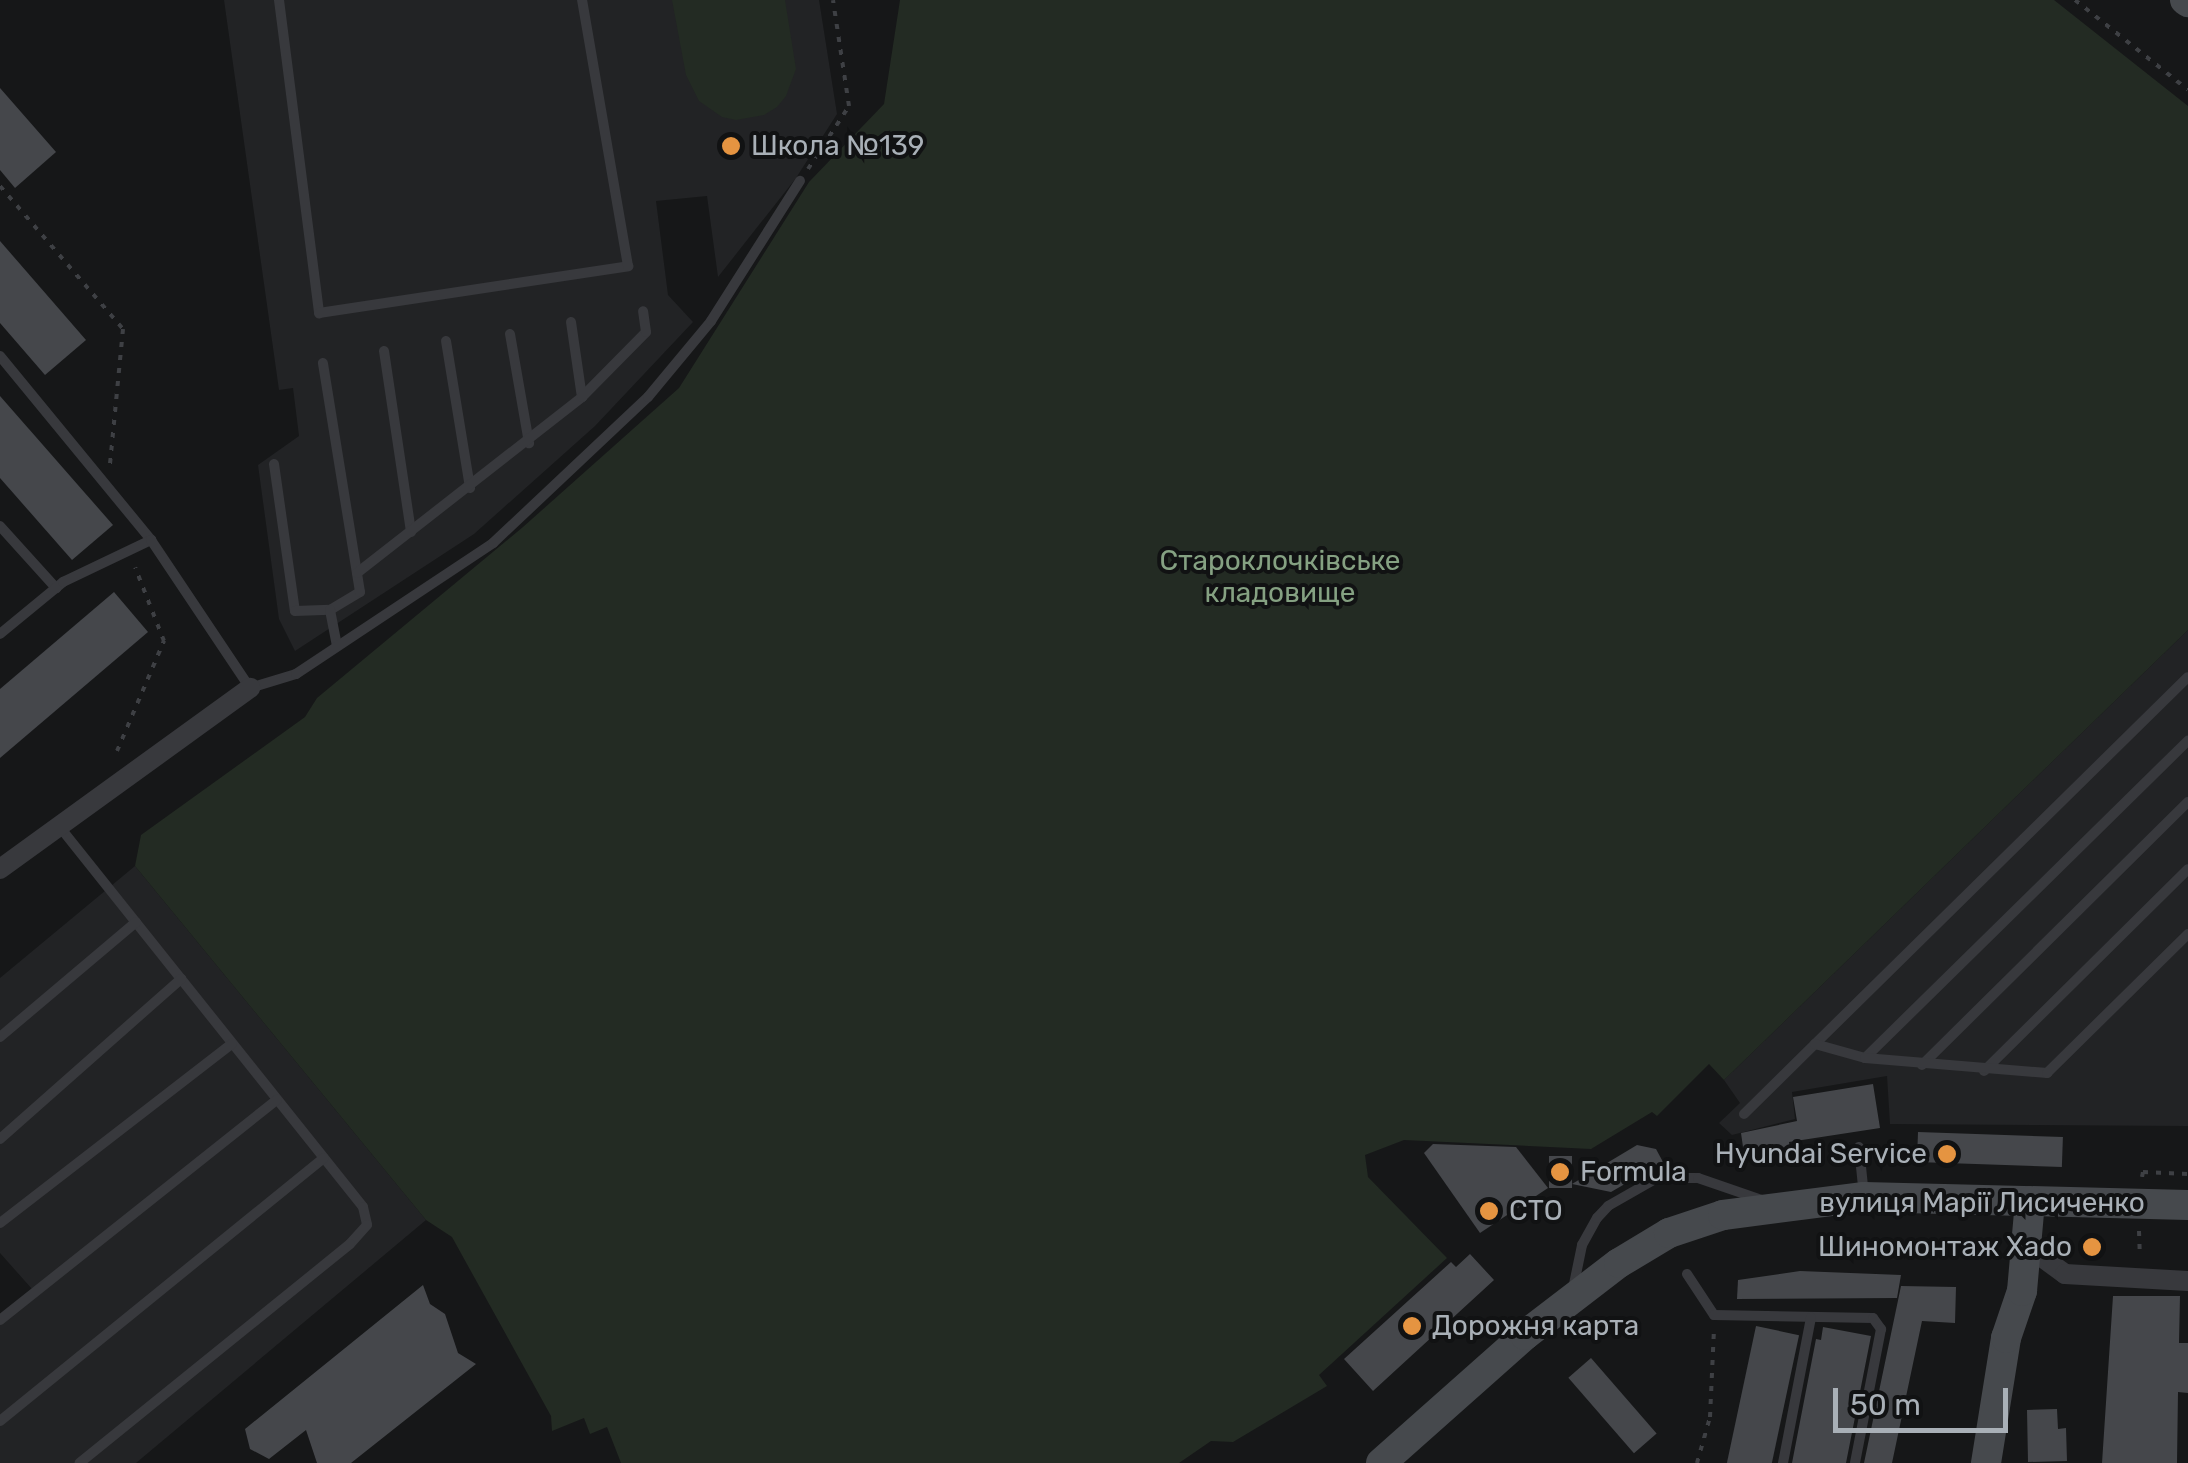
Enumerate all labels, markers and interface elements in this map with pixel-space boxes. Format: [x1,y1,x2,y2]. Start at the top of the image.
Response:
place label: Школа №139 [751,129,924,163]
marker: Школа №139 [720,135,742,157]
park label: Староклочківське кладовище [1160,544,1400,610]
place label: Hyundai Service [1715,1137,1927,1171]
marker: Hyundai Service [1936,1143,1958,1165]
place label: Formula [1580,1155,1687,1189]
marker: Formula [1549,1161,1571,1183]
street label: вулиця Марії Лисиченко [1819,1186,2145,1220]
place label: СТО [1509,1194,1563,1228]
marker: СТО [1478,1200,1500,1222]
place label: Шиномонтаж Xado [1818,1230,2072,1264]
marker: Шиномонтаж Xado [2081,1236,2103,1258]
place label: Дорожня карта [1432,1309,1639,1343]
marker: Дорожня карта [1401,1315,1423,1337]
scale bar [1838,1368,2013,1430]
text: 50 m [1850,1387,1921,1423]

